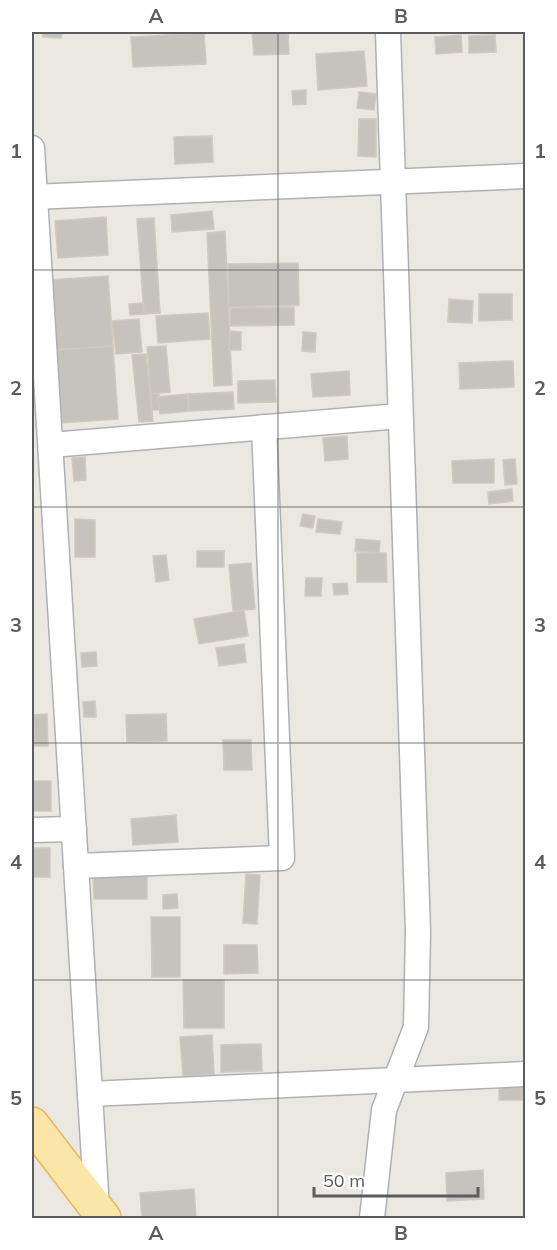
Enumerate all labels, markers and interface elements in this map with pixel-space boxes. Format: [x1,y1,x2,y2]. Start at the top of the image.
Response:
text: A [149,3,164,28]
text: B [394,3,408,28]
text: 1 [10,138,22,163]
text: 1 [534,138,546,163]
text: 2 [10,375,22,400]
text: 2 [534,375,546,400]
text: 3 [10,612,22,637]
text: 3 [534,612,546,637]
text: 4 [10,849,22,874]
text: 4 [534,849,546,874]
text: 5 [10,1085,22,1110]
text: 5 [534,1085,546,1110]
scale bar [314,1160,478,1198]
text: 50 m [323,1169,365,1192]
text: A [149,1220,164,1245]
text: B [394,1220,408,1245]

